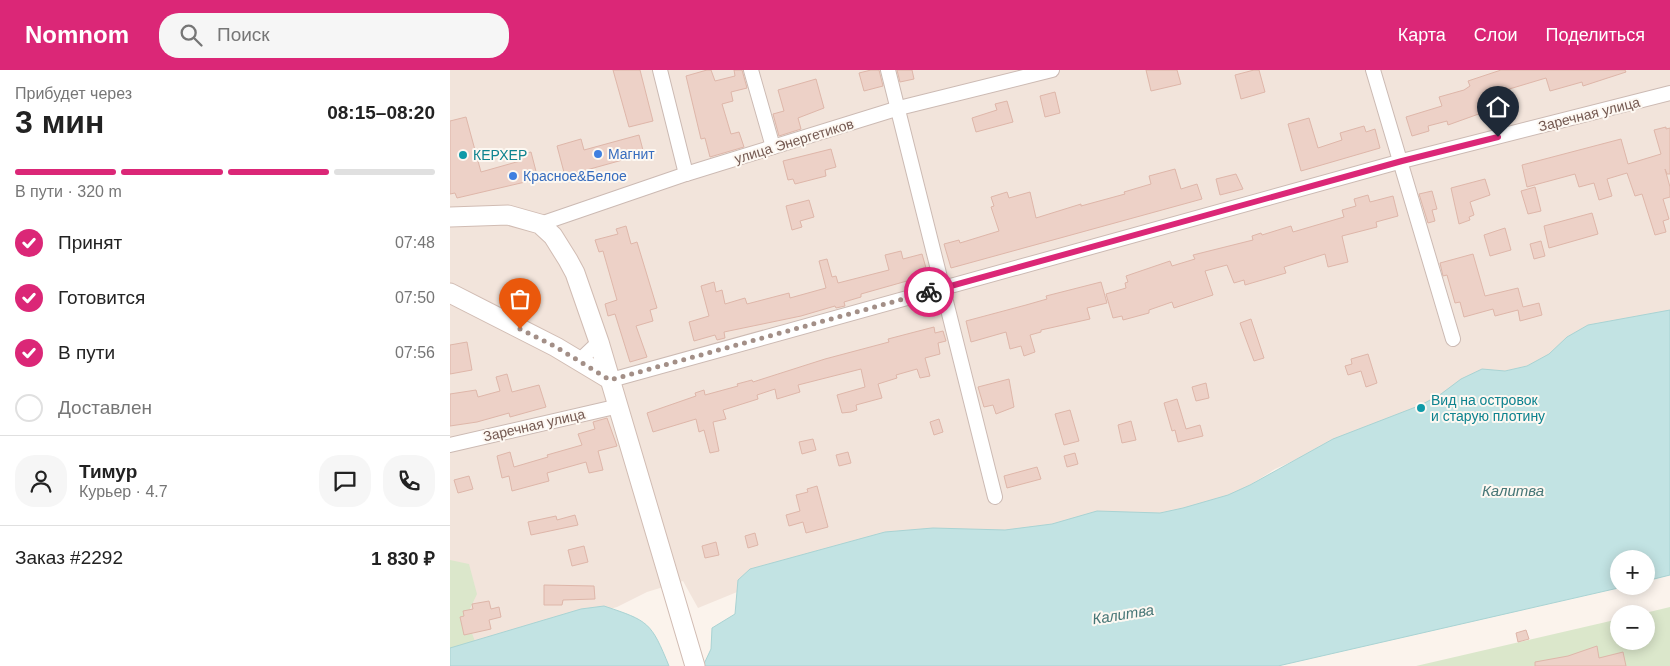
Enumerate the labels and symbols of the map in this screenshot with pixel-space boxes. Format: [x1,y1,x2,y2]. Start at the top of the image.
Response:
pin [1477,86,1519,137]
street label: Заречная улица [1537,94,1642,134]
street label: улица Энергетиков [733,115,855,167]
place label: Магнит [608,146,655,162]
place label: КЕРХЕР [473,147,527,163]
marker: Магнит [592,148,604,160]
marker: КЕРХЕР [457,149,469,161]
place label: Красное&Белое [523,168,627,184]
marker: Красное&Белое [507,170,519,182]
courier [904,267,954,317]
pin [499,278,541,329]
place label: Вид на островок и старую плотину [1431,392,1545,424]
marker: Вид на островок и старую плотину [1415,402,1427,414]
street label: Заречная улица [481,405,587,445]
water label: Калитва [1482,482,1544,499]
water label: Калитва [1091,601,1155,627]

